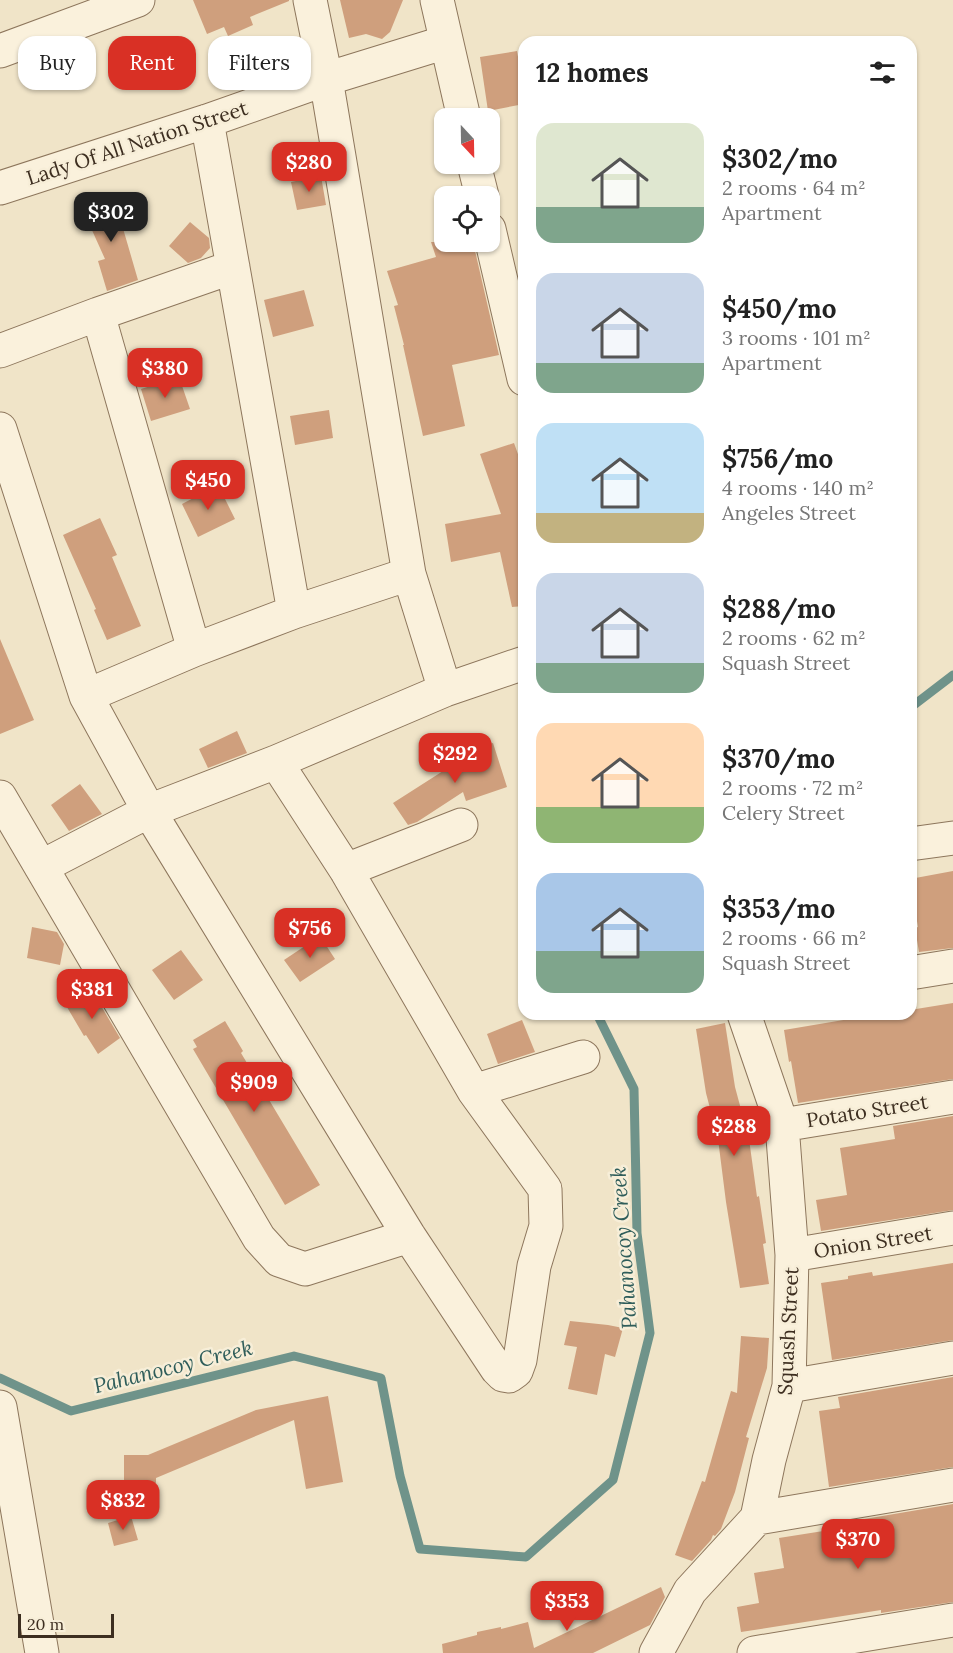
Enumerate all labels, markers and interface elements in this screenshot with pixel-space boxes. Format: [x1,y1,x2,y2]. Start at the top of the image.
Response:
chip: Buy [18,36,96,90]
chip: Rent [108,36,196,90]
chip: Filters [208,36,311,90]
text: 12 homes [536,56,649,89]
icon: filters [866,56,899,89]
street label: Lady Of All Nation Street [23,95,251,190]
north arrow [434,108,500,174]
map controls [434,108,500,252]
pin: $280 [273,142,345,193]
text: $302/mo [722,142,838,175]
icon: home [584,147,656,219]
text: $280 [286,149,332,174]
text: 2 rooms · 64 m² [722,175,866,200]
button: locate [434,186,500,252]
pin: $302 [75,192,147,243]
text: $302 [88,199,134,224]
text: Apartment [722,200,822,225]
text: $450/mo [722,292,836,325]
icon: home [584,297,656,369]
text: 3 rooms · 101 m² [722,325,871,350]
pin: $380 [129,348,201,399]
text: Apartment [722,350,822,375]
text: $380 [141,355,189,380]
text: $756/mo [722,442,833,475]
icon: home [584,447,656,519]
pin: $450 [172,460,244,511]
text: $450 [185,467,231,492]
text: 4 rooms · 140 m² [722,475,874,500]
text: Angeles Street [722,500,856,525]
text: $288/mo [722,592,836,625]
icon: home [584,597,656,669]
text: 2 rooms · 62 m² [722,625,866,650]
text: Squash Street [722,650,850,675]
pin: $292 [419,733,491,784]
text: $292 [433,740,477,765]
text: $370/mo [722,742,835,775]
icon: home [584,747,656,819]
text: 2 rooms · 72 m² [722,775,863,800]
text: Celery Street [722,800,845,825]
text: $353/mo [722,892,835,925]
icon: home [584,897,656,969]
pin: $756 [274,908,346,959]
text: $756 [288,915,332,940]
text: 2 rooms · 66 m² [722,925,867,950]
text: Squash Street [722,950,850,975]
pin: $381 [56,969,128,1020]
text: $381 [71,976,113,1001]
pin: $909 [218,1062,290,1113]
text: $909 [230,1069,278,1094]
street label: Potato Street [804,1089,930,1132]
pin: $288 [698,1106,770,1157]
text: $288 [711,1113,757,1138]
water label: Pahanocoy Creek [604,1166,643,1330]
street label: Onion Street [812,1220,934,1263]
street label: Squash Street [772,1266,803,1396]
water label: Pahanocoy Creek [91,1334,255,1399]
pin: $832 [87,1480,159,1531]
text: $832 [100,1487,146,1512]
pin: $370 [822,1519,894,1570]
text: $370 [835,1526,881,1551]
pin: $353 [531,1581,603,1632]
text: $353 [545,1588,589,1613]
scale bar [18,1611,114,1638]
text: 20 m [27,1614,64,1634]

